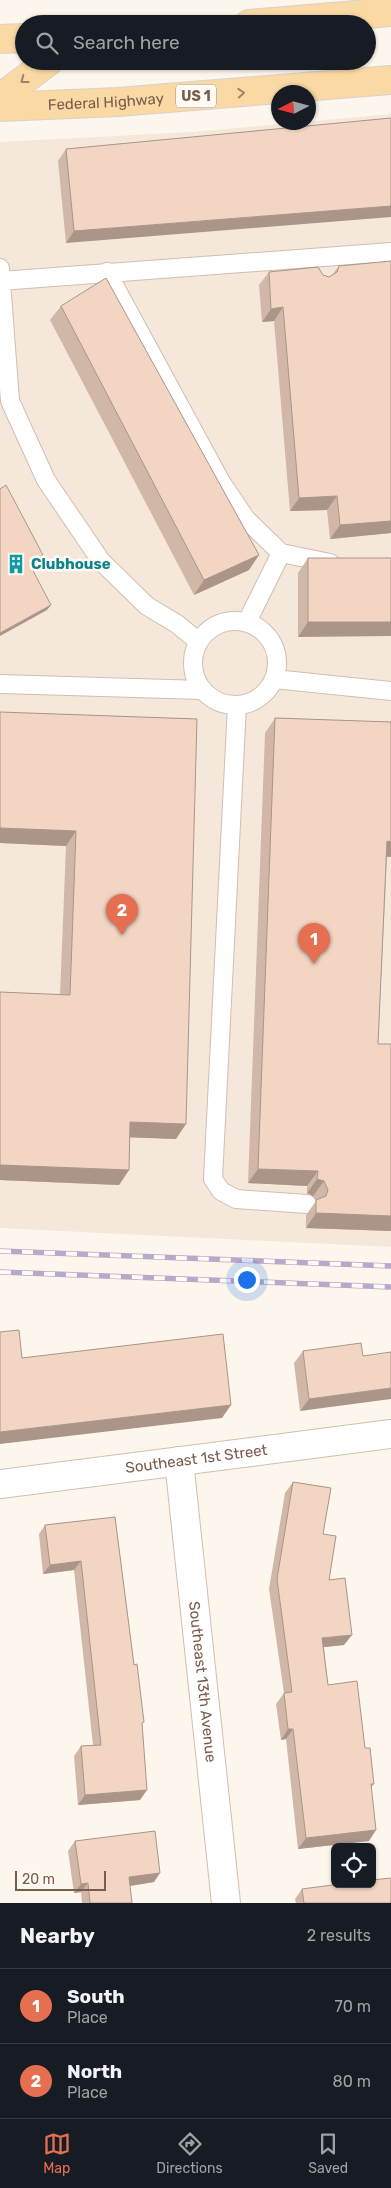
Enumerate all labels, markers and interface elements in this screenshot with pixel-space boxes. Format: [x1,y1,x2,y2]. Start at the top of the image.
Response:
search box [15,15,376,70]
icon: search [33,29,61,57]
text: Search here [73,31,180,54]
one-way arrow [21,74,30,82]
road number: US 1 [176,84,216,108]
north arrow [271,85,316,130]
one-way arrow [237,87,245,98]
street label: Federal Highway [48,89,165,114]
building icon: Clubhouse [5,553,27,575]
place label: Clubhouse [31,555,111,573]
pin: 2 [106,894,138,935]
pin: 1 [298,923,330,964]
your location [234,1267,260,1293]
street label: Southeast 1st Street [124,1441,269,1477]
street label: Southeast 13th Avenue [185,1600,220,1763]
map controls [331,1843,376,1888]
button: locate [331,1843,376,1888]
scale bar [15,1868,106,1891]
text: 20 m [22,1871,55,1888]
text: Nearby [20,1923,95,1948]
text: 2 results [307,1926,371,1945]
text: South [67,1985,125,2008]
text: 1 [32,1997,40,2016]
text: 70 m [334,1997,371,2016]
text: Place [67,2008,108,2027]
text: North [67,2060,122,2083]
text: 2 [31,2072,41,2091]
text: 80 m [333,2072,371,2091]
text: Place [67,2083,108,2102]
tab: Map [43,2130,71,2177]
tab: Directions [156,2130,223,2177]
tab: Saved [308,2130,348,2177]

